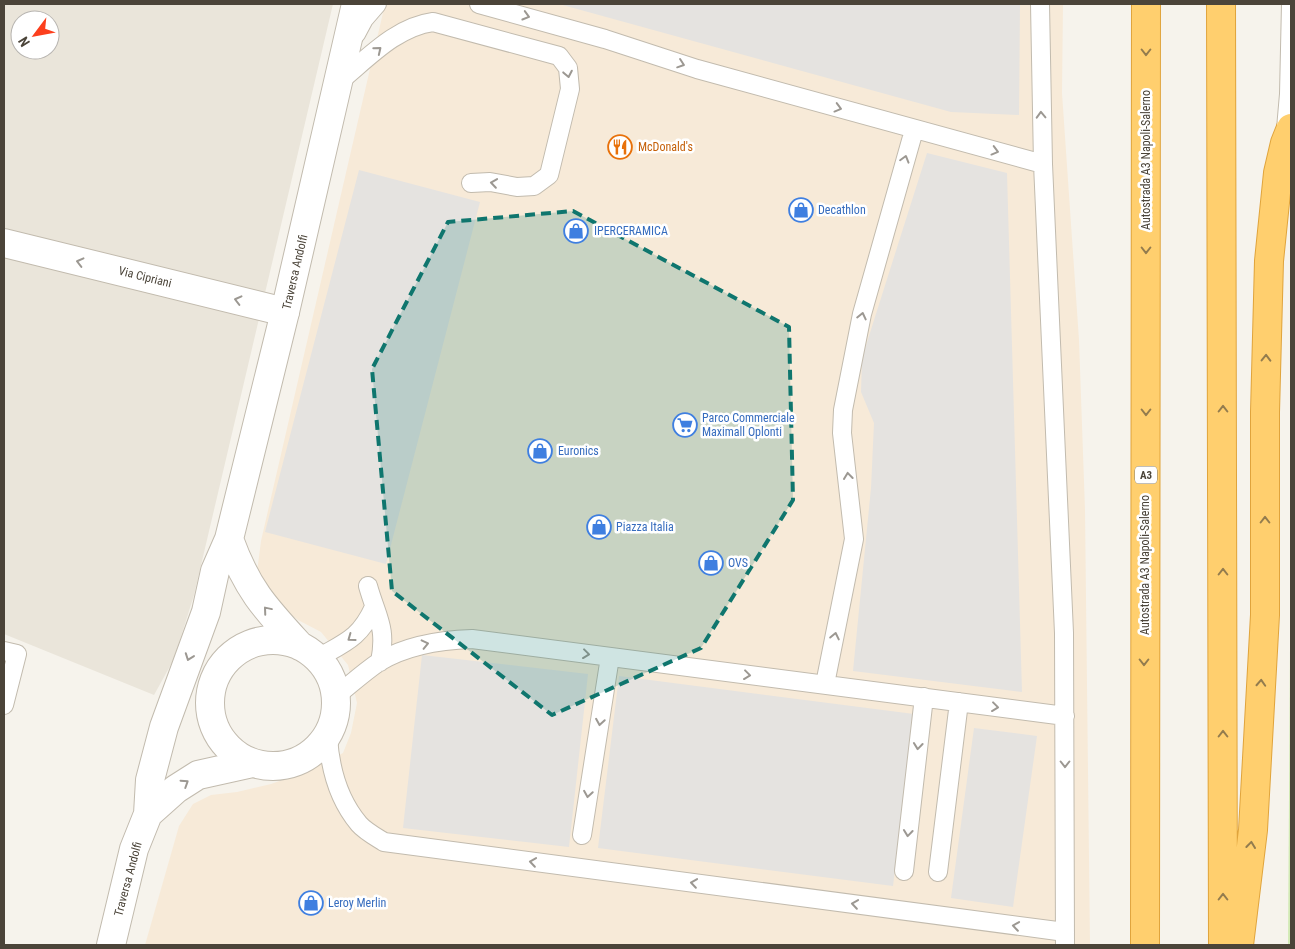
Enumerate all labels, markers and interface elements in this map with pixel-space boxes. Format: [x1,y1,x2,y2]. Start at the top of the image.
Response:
north arrow [10,10,60,60]
one-way arrow [522,10,531,21]
text: N [15,34,33,50]
one-way arrow [372,47,381,56]
one-way arrow [1141,49,1151,57]
one-way arrow [677,58,685,68]
one-way arrow [562,70,572,78]
street label: Autostrada A3 Napoli-Salerno [1139,90,1153,230]
one-way arrow [833,102,842,113]
one-way arrow [1036,111,1046,119]
restaurant icon: McDonald's [607,134,633,160]
place label: McDonald's [638,140,693,154]
one-way arrow [990,145,999,156]
one-way arrow [900,156,910,164]
one-way arrow [490,178,498,189]
shop icon: Decathlon [788,197,814,223]
place label: Decathlon [818,203,866,217]
shop icon: IPERCERAMICA [563,218,589,244]
place label: IPERCERAMICA [594,224,668,238]
street label: Traversa Andolfi [280,233,310,311]
one-way arrow [1141,246,1151,254]
one-way arrow [76,257,85,268]
street label: Via Cipriani [117,264,173,290]
one-way arrow [234,295,243,306]
one-way arrow [856,311,867,320]
one-way arrow [1261,353,1271,361]
one-way arrow [1218,405,1228,412]
one-way arrow [1141,409,1151,417]
place label: Parco Commerciale Maximall Oplonti [702,411,795,439]
supermarket icon: Parco Commerciale Maximall Oplonti [672,412,698,438]
shop icon: Euronics [527,438,553,464]
place label: Euronics [558,444,599,458]
road number: A3 [1135,466,1157,484]
one-way arrow [843,472,854,480]
street label: Autostrada A3 Napoli-Salerno [1138,495,1152,635]
shop icon: Piazza Italia [586,514,612,540]
one-way arrow [1260,516,1270,524]
place label: Piazza Italia [616,520,674,534]
shop icon: OVS [698,550,724,576]
place label: OVS [728,556,748,570]
one-way arrow [1218,567,1228,575]
one-way arrow [264,606,273,615]
one-way arrow [347,632,357,641]
one-way arrow [829,632,840,641]
one-way arrow [421,639,429,650]
one-way arrow [582,648,590,659]
one-way arrow [185,653,195,661]
one-way arrow [1139,659,1150,667]
one-way arrow [744,669,752,680]
one-way arrow [1256,678,1267,686]
one-way arrow [991,701,999,712]
one-way arrow [595,718,605,727]
one-way arrow [1218,730,1228,738]
one-way arrow [913,742,924,750]
one-way arrow [1060,761,1070,769]
one-way arrow [180,780,189,789]
one-way arrow [584,790,594,798]
one-way arrow [903,829,914,837]
street label: Traversa Andolfi [111,840,145,918]
one-way arrow [1245,840,1256,848]
one-way arrow [529,857,537,868]
one-way arrow [690,878,698,889]
shop icon: Leroy Merlin [298,890,324,916]
one-way arrow [1218,892,1228,900]
place label: Leroy Merlin [328,896,386,910]
one-way arrow [851,900,860,910]
one-way arrow [1012,921,1020,932]

